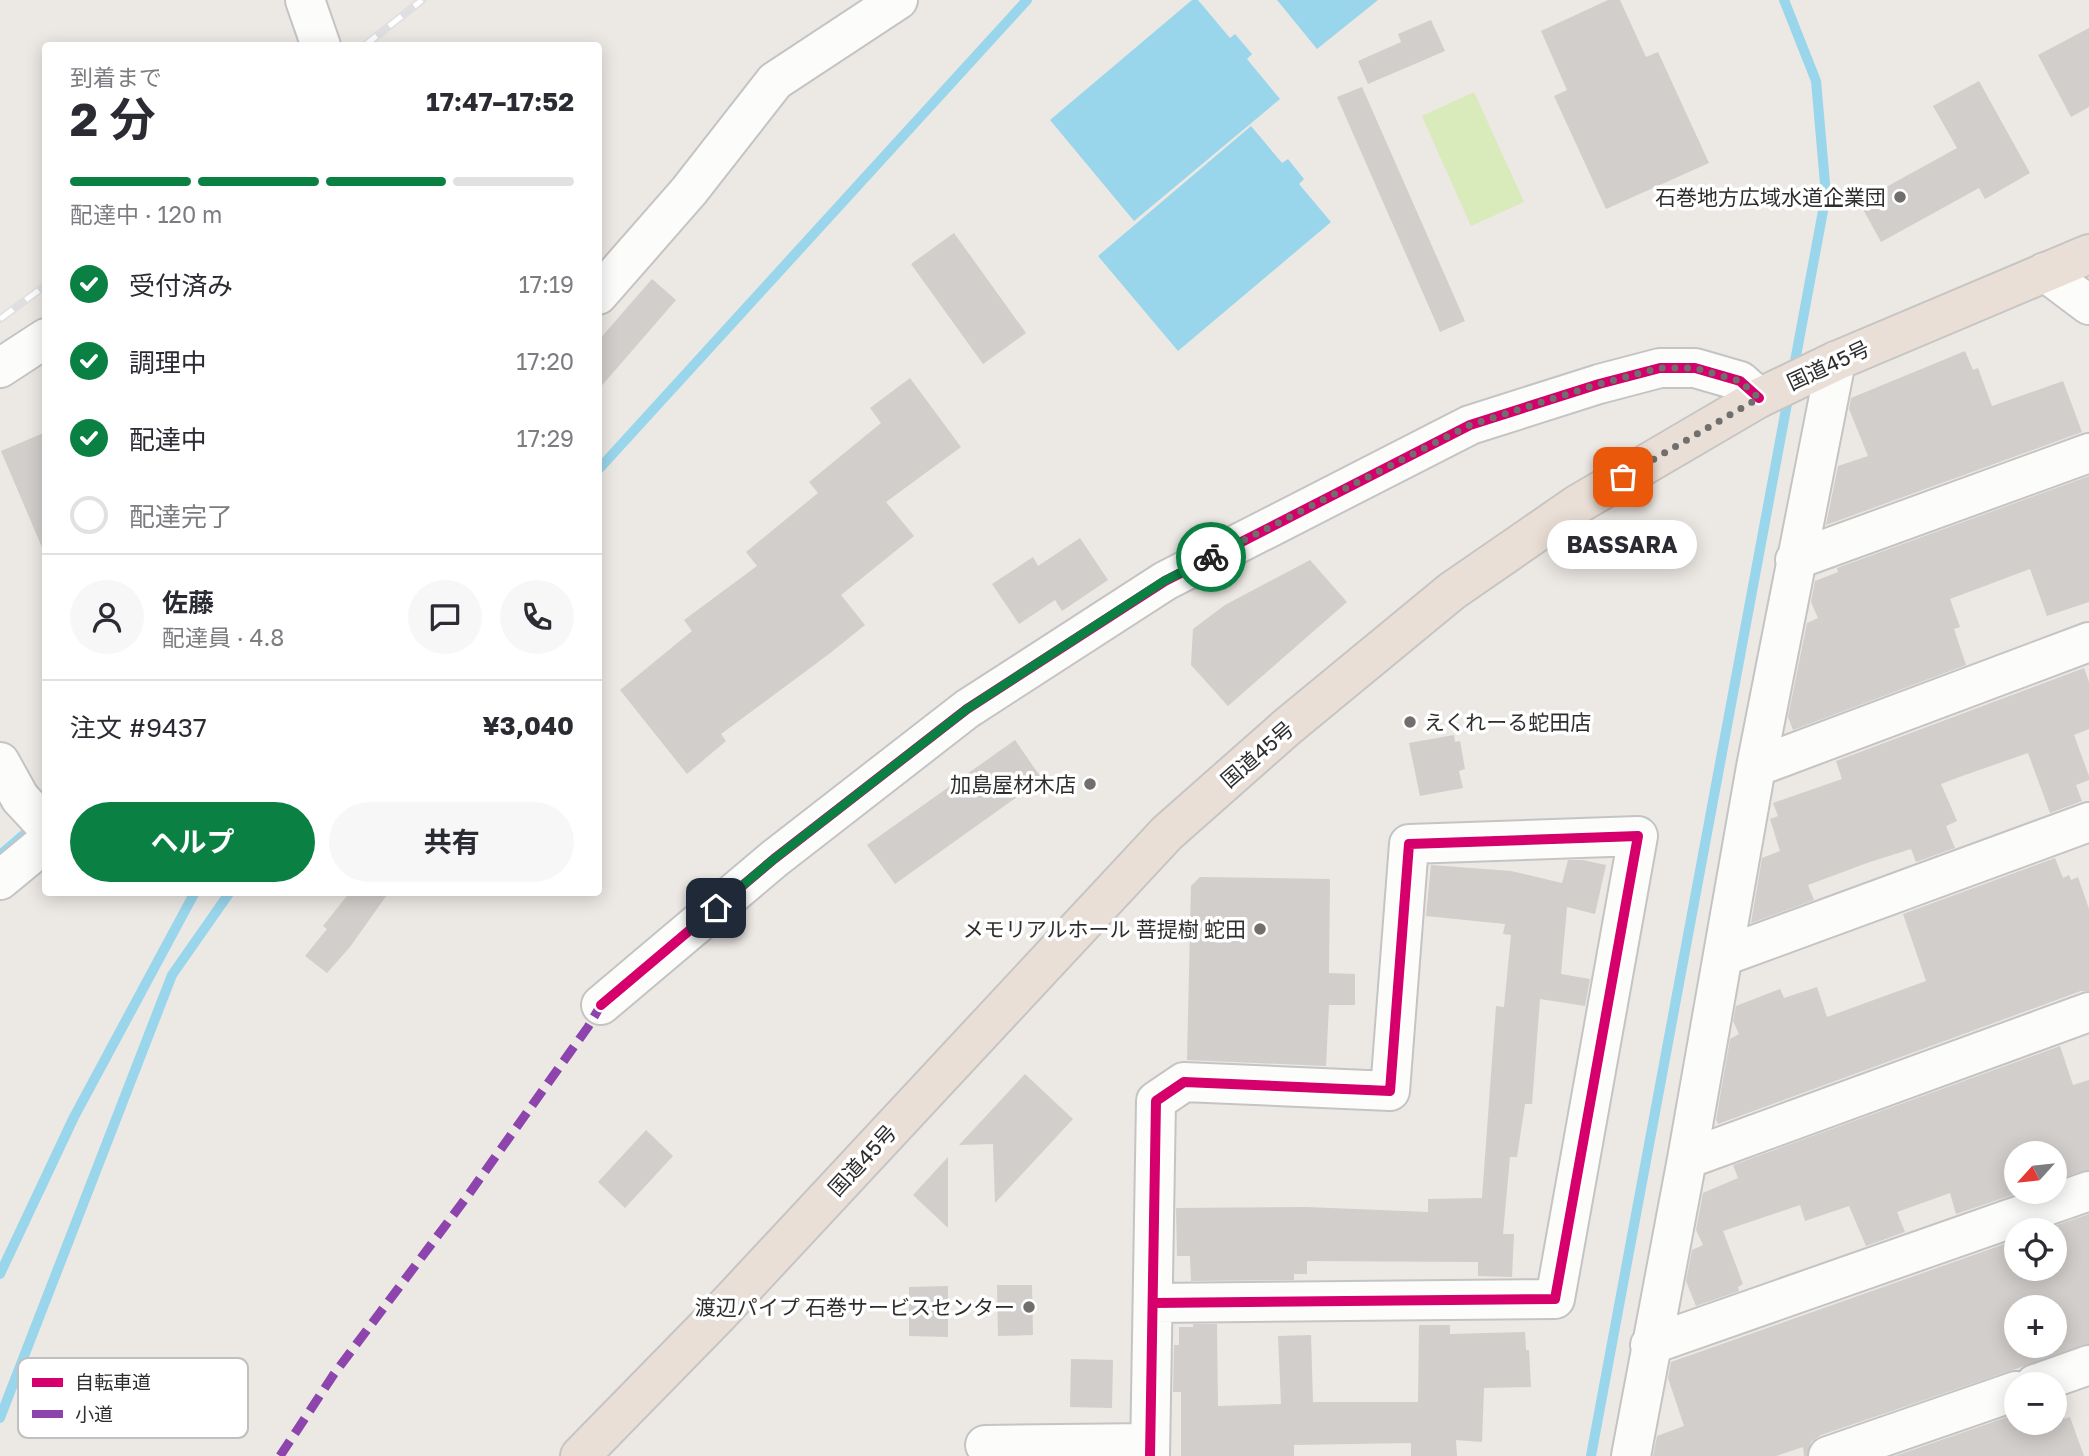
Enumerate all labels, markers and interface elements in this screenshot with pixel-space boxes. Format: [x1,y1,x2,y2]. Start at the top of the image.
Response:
text: 到着まで [70,63,162,91]
text: 17:47–17:52 [426,86,574,117]
text: 2 分 [70,91,156,146]
place label: 石巻地方広域水道企業団 [1655,184,1886,210]
marker: 石巻地方広域水道企業団 [1892,189,1908,205]
text: 配達中 · 120 m [70,200,222,228]
icon: check [70,265,108,303]
text: 受付済み [129,270,233,301]
text: 17:19 [519,270,574,298]
street label: 国道45号 [1783,335,1873,395]
icon: check [70,342,108,380]
text: 調理中 [129,347,207,378]
text: 17:20 [516,347,574,375]
icon: check [70,419,108,457]
text: 配達中 [129,424,207,455]
text: 17:29 [517,424,574,452]
pin [1593,447,1653,507]
icon: bag [1604,458,1642,496]
text: 配達完了 [129,501,233,532]
callout: BASSARA [1548,519,1698,568]
courier [1176,522,1246,592]
text: BASSARA [1566,530,1678,558]
icon: bike [1192,538,1230,576]
button: person [70,580,144,654]
button: chat [408,580,482,654]
button: phone [500,580,574,654]
text: 佐藤 [162,587,214,618]
text: 配達員 · 4.8 [162,623,284,651]
place label: えくれーる蛇田店 [1424,709,1591,735]
text: ¥3,040 [483,710,574,741]
text: 注文 #9437 [70,712,207,743]
marker: えくれーる蛇田店 [1402,714,1418,730]
street label: 国道45号 [1215,715,1299,793]
place label: 加島屋材木店 [950,771,1076,797]
marker: 加島屋材木店 [1082,776,1098,792]
button: ヘルプ [70,802,315,882]
button: 共有 [329,802,574,882]
pin [686,878,746,938]
icon: home [697,889,735,927]
place label: メモリアルホール 菩提樹 蛇田 [963,916,1246,942]
marker: メモリアルホール 菩提樹 蛇田 [1252,921,1268,937]
street label: 国道45号 [822,1119,902,1201]
north arrow [2004,1141,2067,1204]
map controls [2004,1141,2067,1435]
button: locate [2004,1218,2067,1281]
place label: 渡辺パイプ 石巻サービスセンター [695,1294,1015,1320]
button: + [2004,1295,2067,1358]
marker: 渡辺パイプ 石巻サービスセンター [1021,1299,1037,1315]
legend [18,1358,248,1438]
text: 自転車道 [75,1370,151,1393]
button: − [2004,1372,2067,1435]
text: 小道 [75,1402,113,1425]

